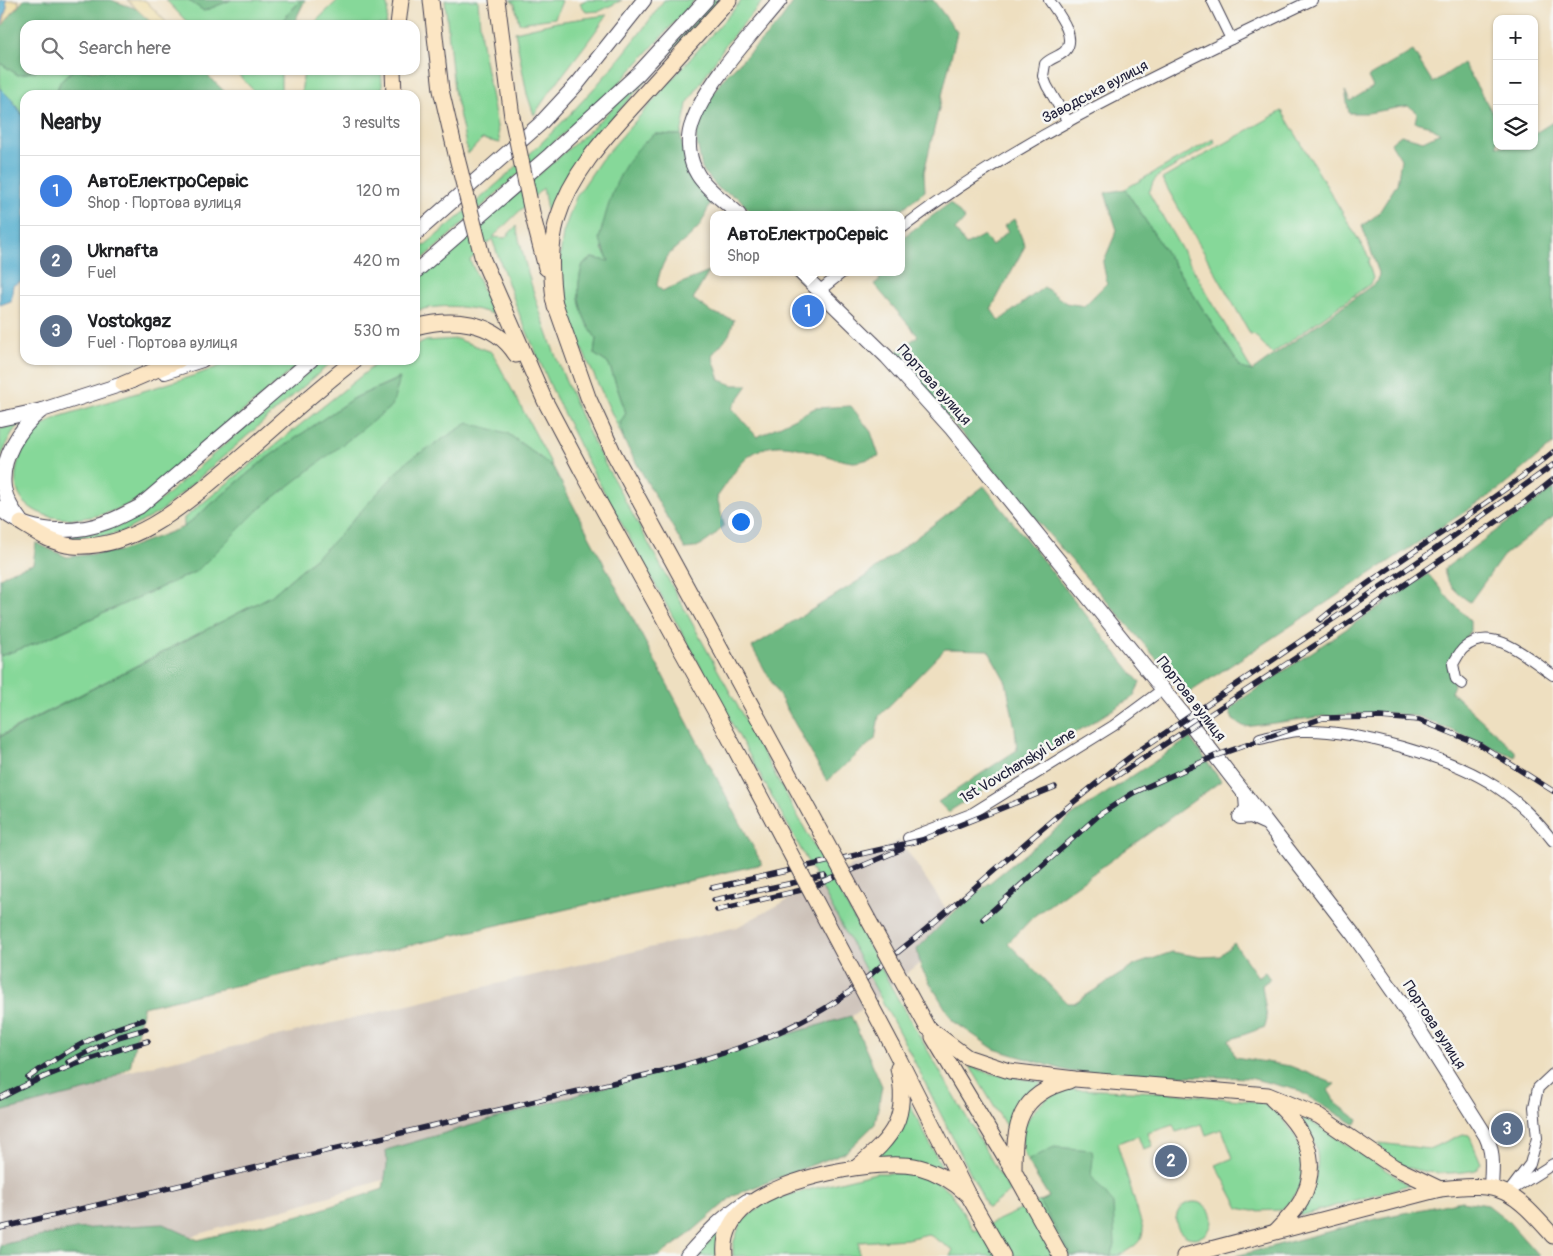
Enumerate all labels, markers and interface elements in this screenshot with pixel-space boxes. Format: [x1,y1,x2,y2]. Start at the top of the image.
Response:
map controls [1493,15,1538,150]
button: + [1493,15,1538,60]
search box [20,20,420,75]
icon: search [38,34,66,62]
text: Search here [78,36,171,60]
street label: Заводська вулиця [1039,56,1151,128]
button: − [1493,60,1538,105]
button: layers [1493,105,1538,150]
text: Nearby [40,109,101,136]
text: 3 results [342,113,400,133]
text: АвтоЕлектроСервіс [87,169,249,193]
text: 1 [53,181,59,201]
text: 120 m [356,181,400,201]
text: Shop · Портова вулиця [87,193,241,213]
popup [710,211,905,276]
text: АвтоЕлектроСервіс [727,222,888,246]
text: Ukrnafta [87,239,158,263]
text: Shop [727,246,760,266]
text: 2 [52,251,60,271]
text: 420 m [353,251,400,271]
text: Fuel [87,263,116,283]
pin: 1 [792,292,824,330]
text: Vostokgaz [87,309,171,333]
text: 3 [52,321,60,341]
text: 530 m [354,321,400,341]
text: Fuel · Портова вулиця [87,333,237,353]
street label: Портова вулиця [893,341,975,429]
your location [728,509,754,535]
street label: Портова вулиця [1152,653,1230,745]
street label: 1st Vovchanskyi Lane [957,724,1080,808]
street label: Портова вулиця [1398,977,1470,1073]
pin: 3 [1491,1110,1523,1148]
pin: 2 [1155,1142,1187,1180]

